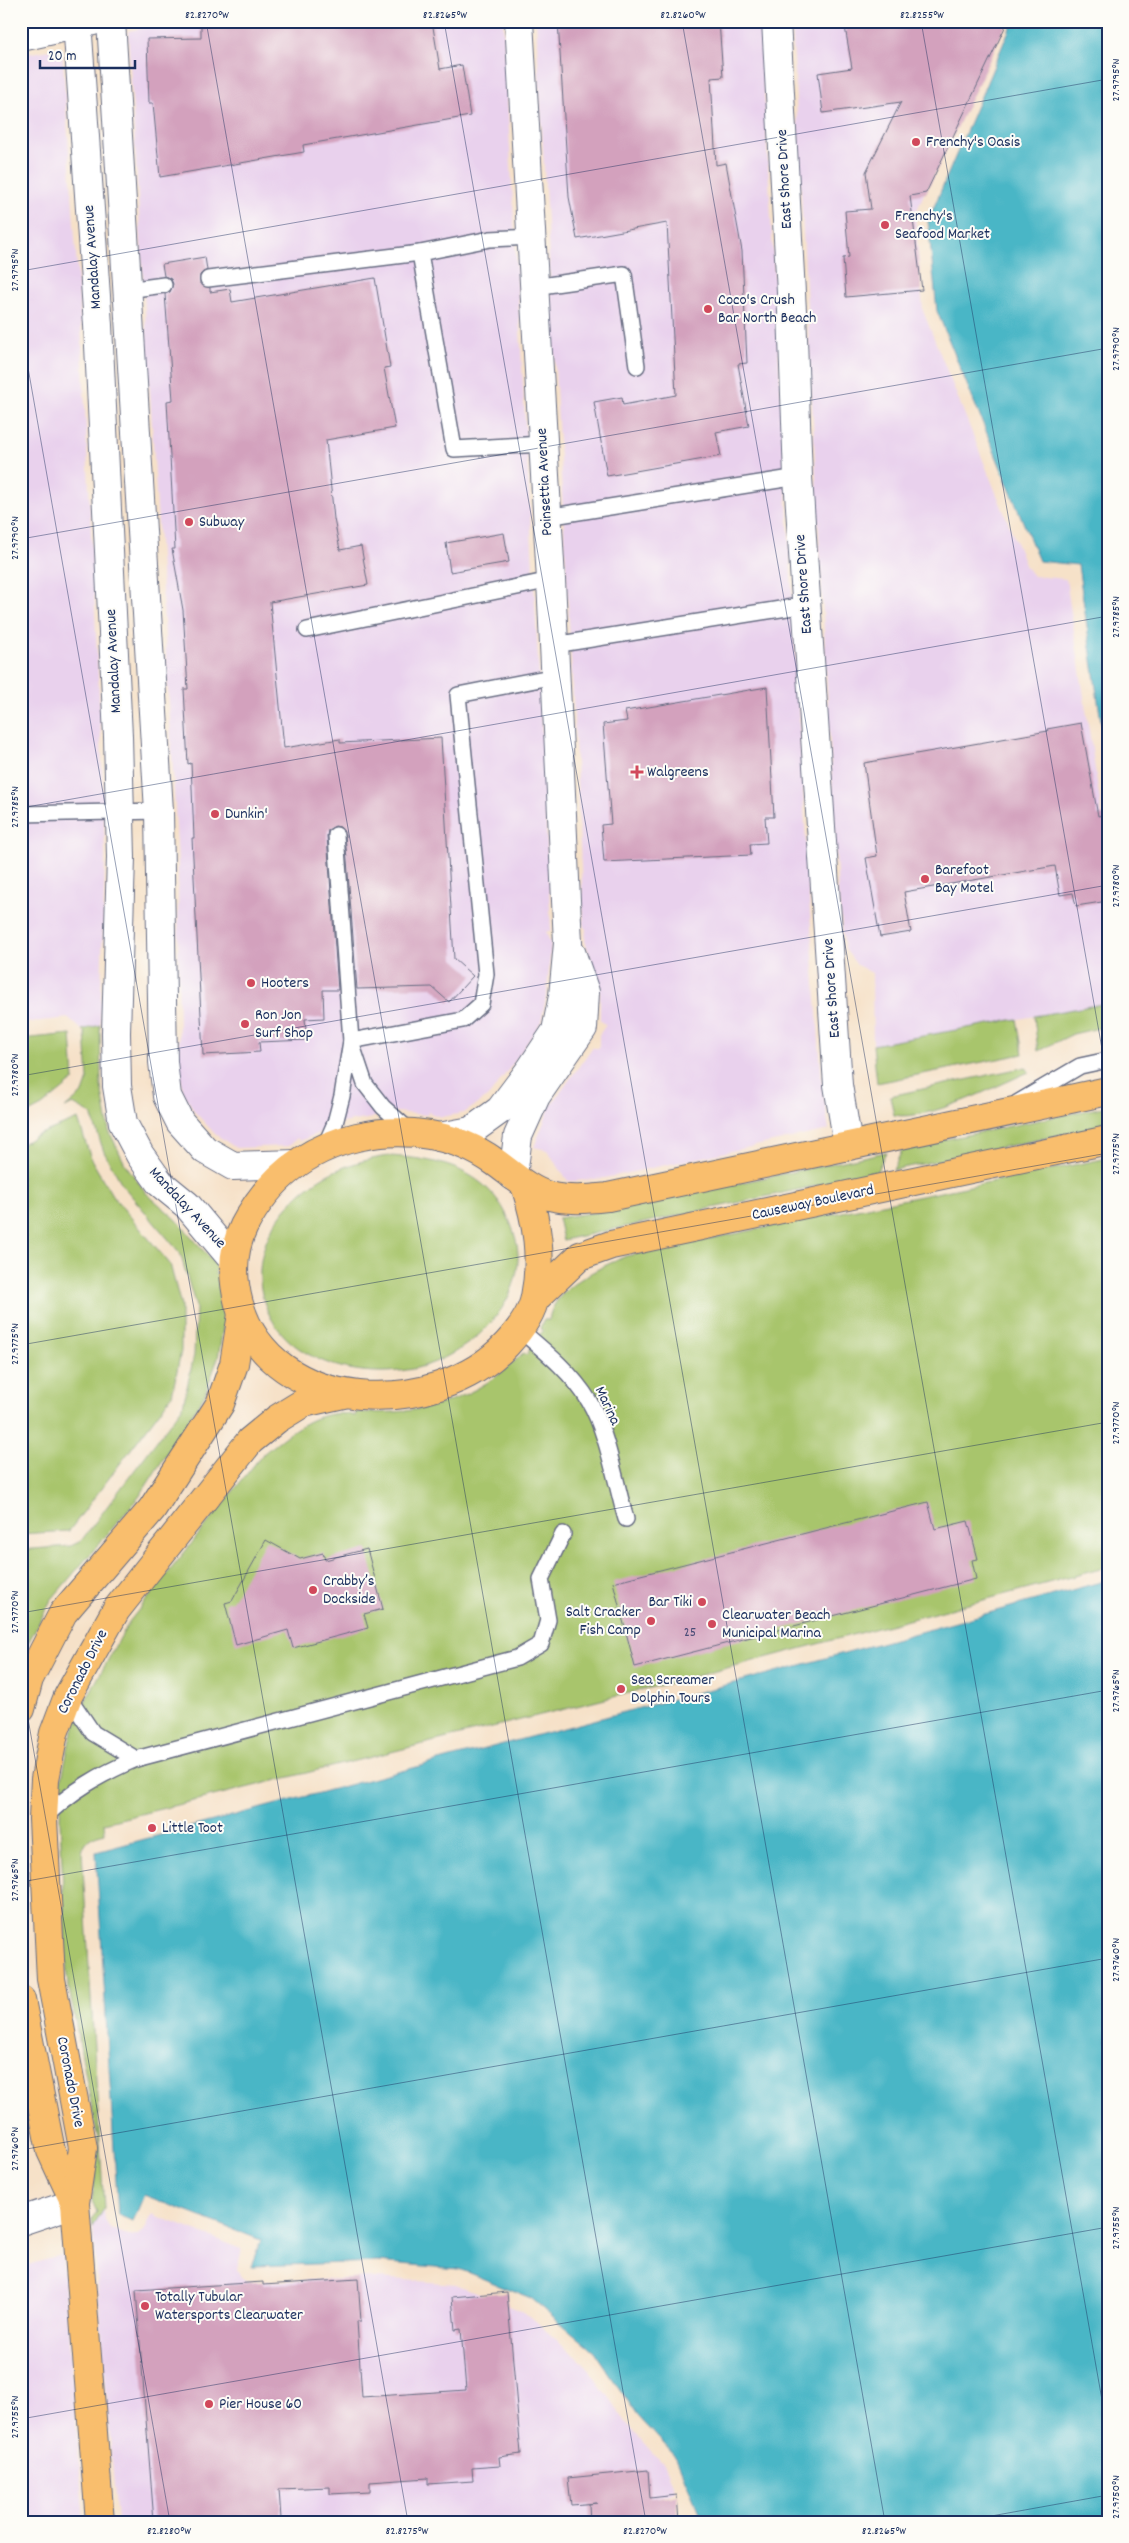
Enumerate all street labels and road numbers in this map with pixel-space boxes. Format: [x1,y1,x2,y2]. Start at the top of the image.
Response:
street label: East Shore Drive [771,128,799,230]
street label: Mandalay Avenue [78,204,108,310]
street label: Poinsettia Avenue [531,427,559,537]
street label: East Shore Drive [789,533,819,635]
street label: Mandalay Avenue [100,608,128,714]
street label: East Shore Drive [817,937,847,1039]
street label: Mandalay Avenue [143,1162,231,1254]
street label: Causeway Boulevard [750,1179,876,1227]
street label: Marina [588,1383,626,1430]
street label: Coronado Drive [52,1626,114,1718]
street label: Coronado Drive [50,2035,90,2129]

